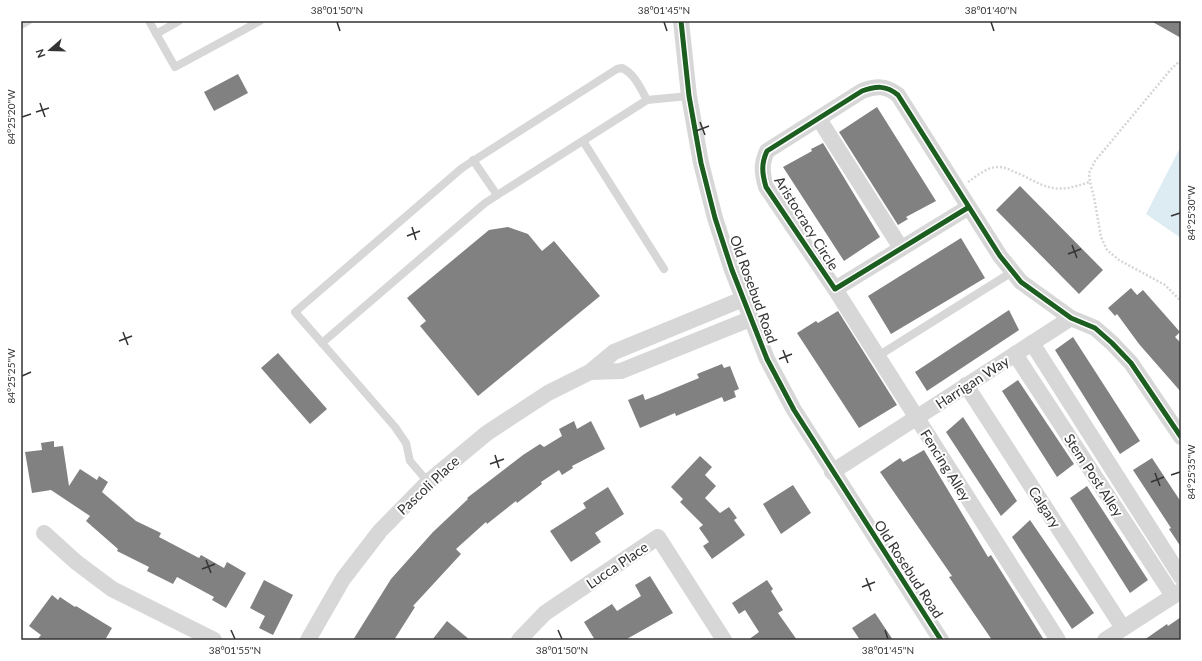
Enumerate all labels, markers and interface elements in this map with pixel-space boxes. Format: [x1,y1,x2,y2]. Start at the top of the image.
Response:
text: 38°01'50"N [311,4,363,16]
text: 38°01'45"N [638,4,690,16]
text: 38°01'40"N [965,4,1017,16]
north arrow [30,30,70,70]
text: N [33,47,48,60]
text: 84°25'20"W [5,89,17,145]
street label: Aristocracy Circle [771,173,843,273]
text: 84°25'30"W [1185,185,1197,241]
street label: Old Rosebud Road [727,233,781,345]
text: 84°25'25"W [5,348,17,404]
street label: Harrigan Way [932,352,1013,412]
street label: Fencing Alley [917,426,975,505]
street label: Stem Post Alley [1061,430,1128,520]
text: 84°25'35"W [1185,444,1197,500]
street label: Pascoli Place [393,452,463,518]
street label: Calgary [1025,483,1065,532]
street label: Old Rosebud Road [871,517,947,621]
street label: Lucca Place [583,538,651,592]
text: 38°01'55"N [209,644,261,656]
text: 38°01'50"N [536,644,588,656]
text: 38°01'45"N [862,644,914,656]

